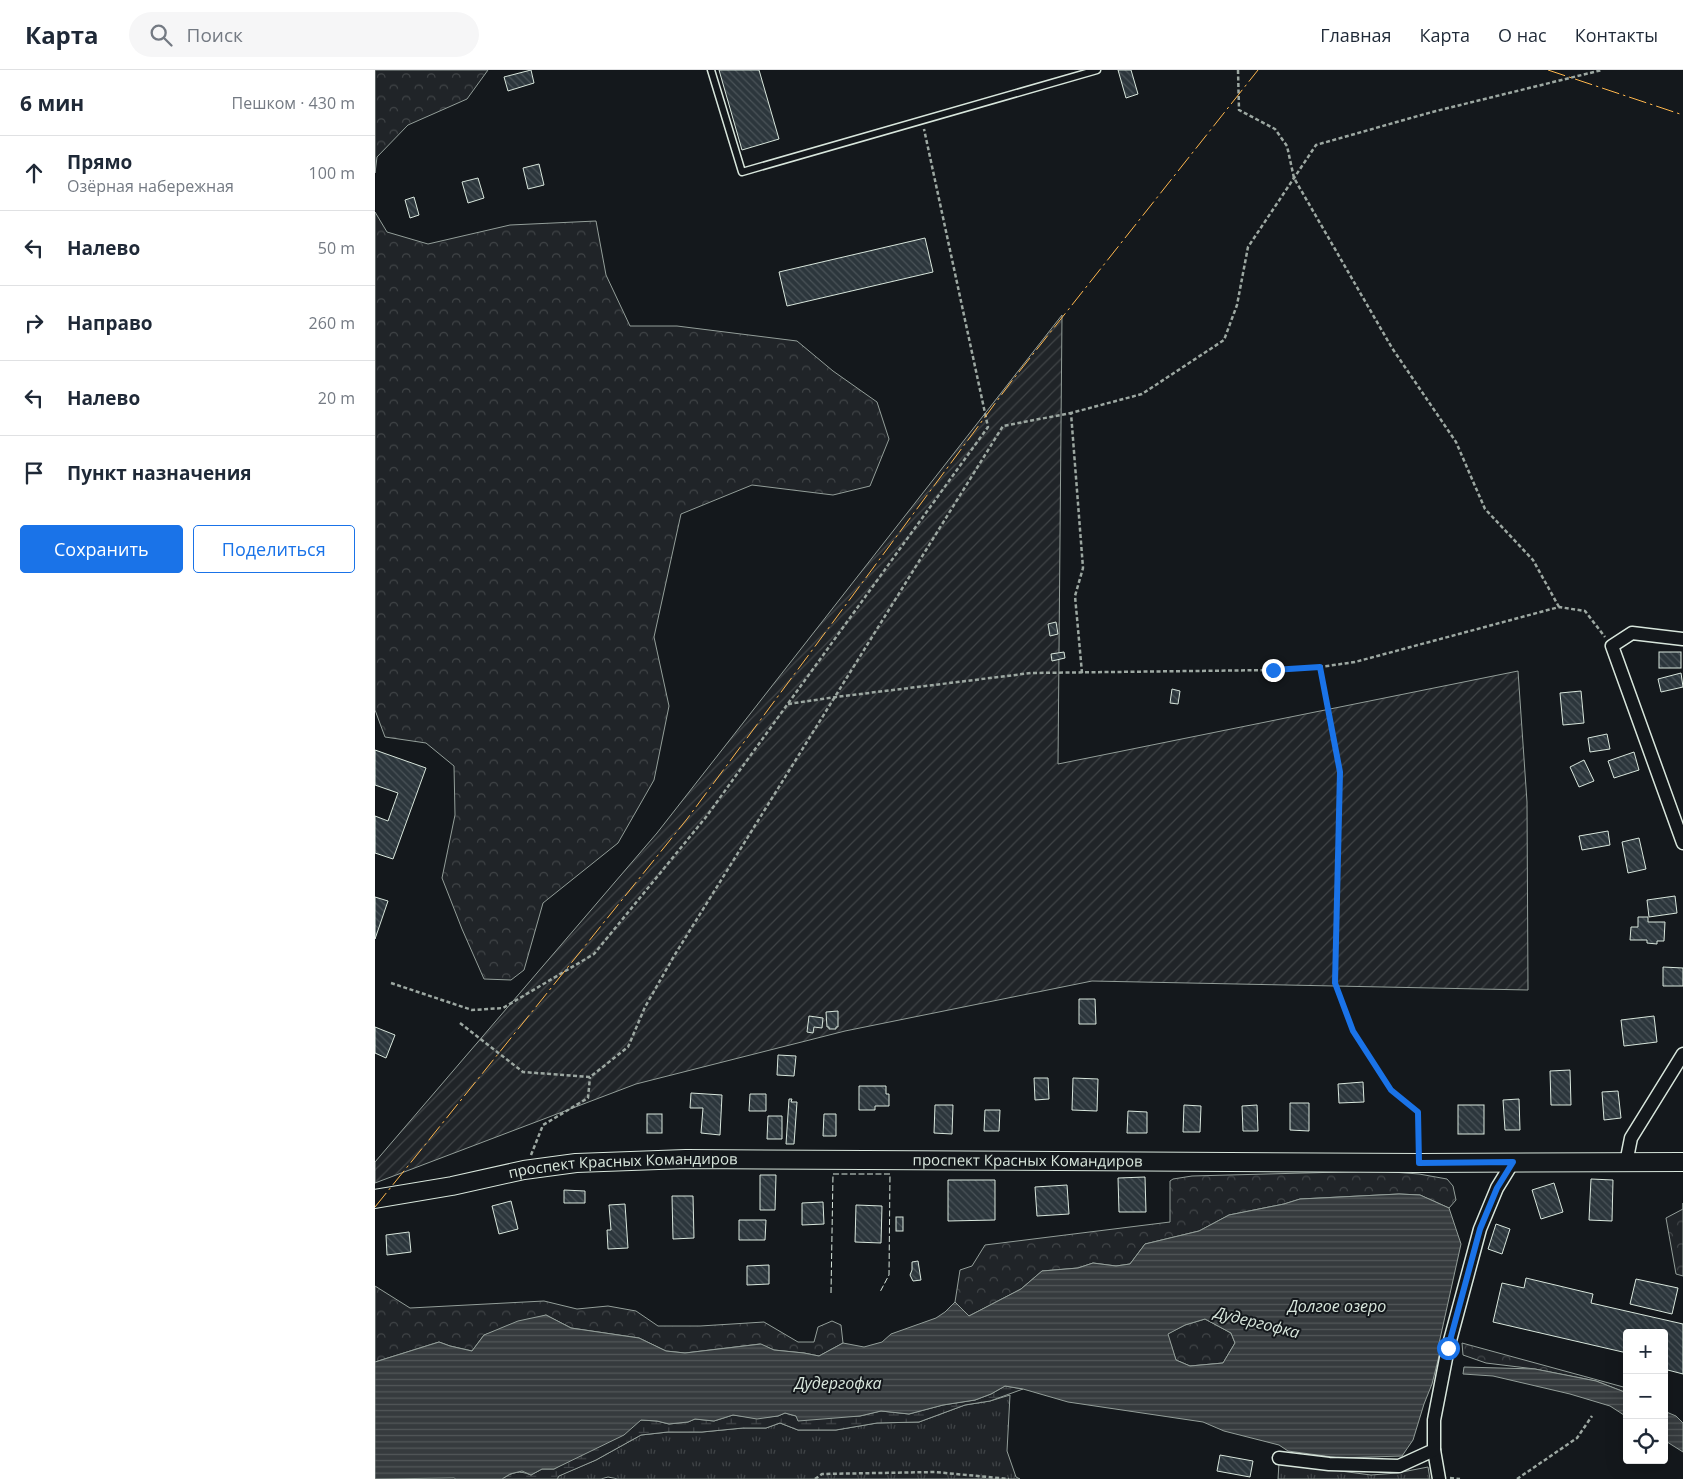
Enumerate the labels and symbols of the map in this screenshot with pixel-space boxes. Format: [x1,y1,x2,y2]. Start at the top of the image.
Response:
route end [1262,659,1285,682]
street label: проспект Красных Командиров [506,1148,738,1182]
street label: проспект Красных Командиров [913,1149,1143,1170]
water label: Долгое озеро [1286,1295,1386,1317]
water label: Дудергофка [1210,1300,1302,1343]
route start [1437,1337,1460,1360]
water label: Дудергофка [792,1372,882,1394]

